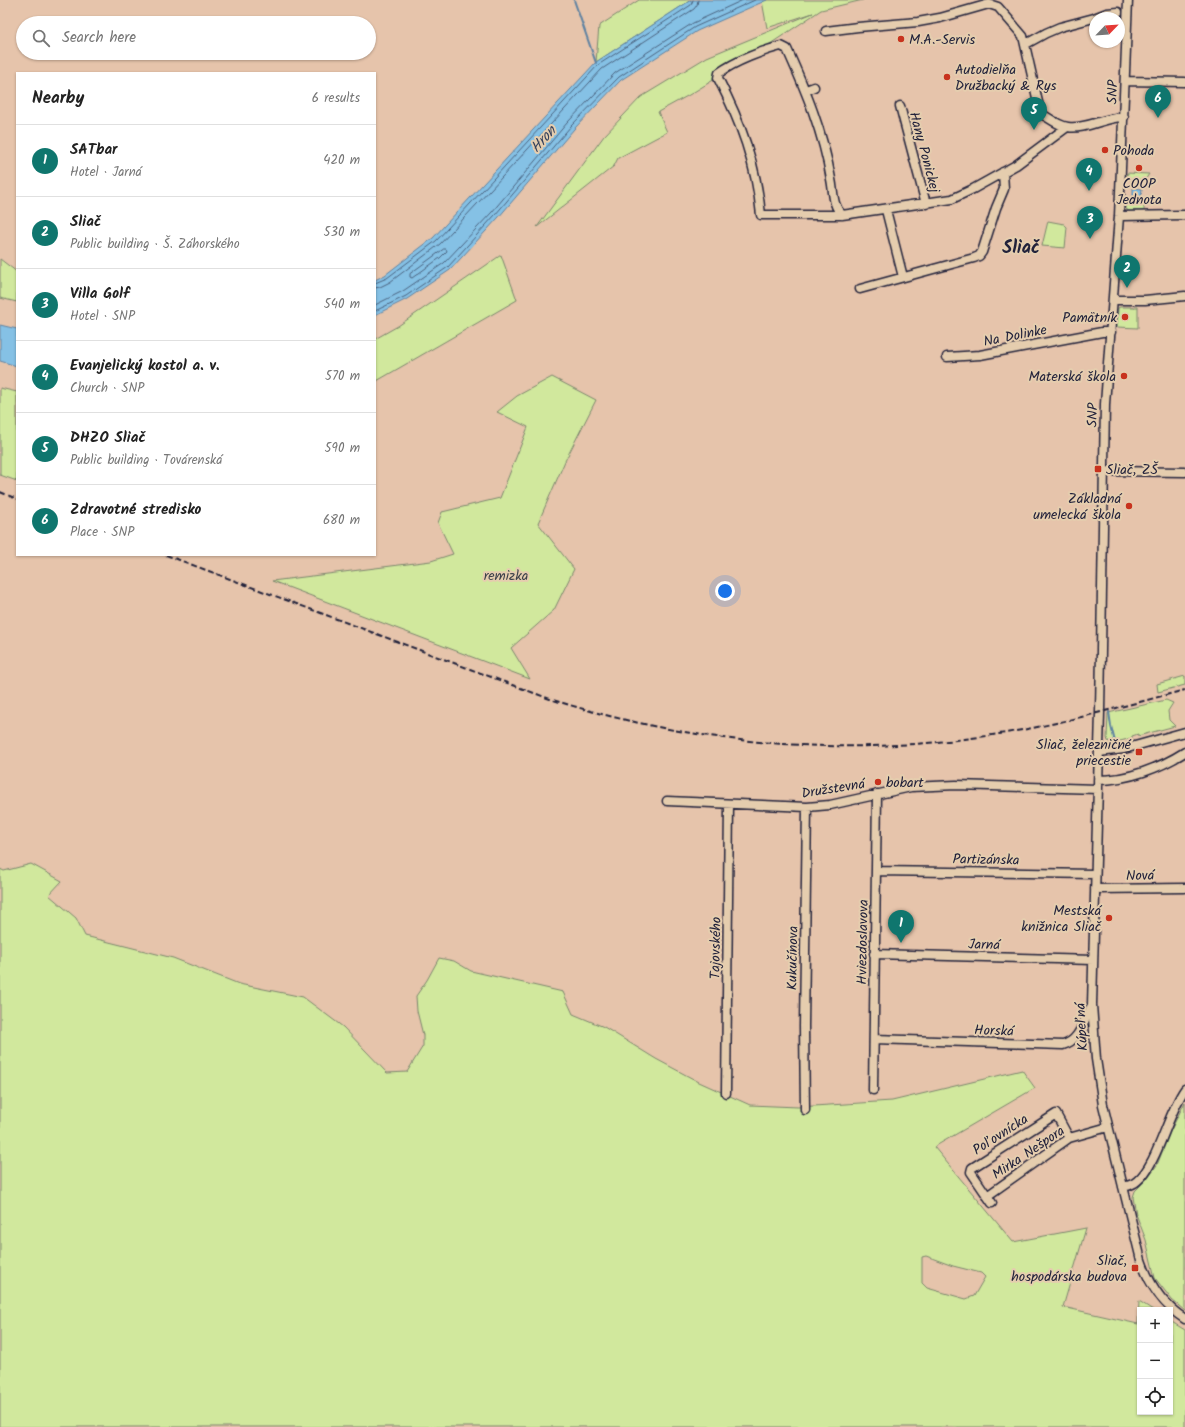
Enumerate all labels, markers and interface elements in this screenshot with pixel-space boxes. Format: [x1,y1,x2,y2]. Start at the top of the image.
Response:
north arrow [1089,12,1125,48]
search box [16,16,376,60]
text: Search here [62,26,136,50]
icon: search [30,27,52,49]
place label: M.A.-Servis [909,29,975,51]
marker: M.A.-Servis [896,34,906,44]
place label: Autodielňa Družbacký & Rys [955,59,1057,97]
marker: Autodielňa Družbacký & Rys [942,72,952,82]
street label: SNP [1102,79,1124,105]
text: Nearby [32,85,84,112]
pin: 6 [1145,85,1171,118]
text: 6 results [312,88,360,109]
pin: 5 [1021,97,1047,130]
street label: Hany Ponickej [903,109,946,196]
water label: Hron [525,120,563,159]
text: SATbar [70,138,117,162]
place label: Pohoda [1113,140,1154,162]
marker: Pohoda [1100,145,1110,155]
text: 1 [43,150,47,171]
text: 420 m [323,150,360,171]
pin: 4 [1076,158,1102,191]
text: Hotel · Jarná [70,162,142,183]
marker: COOP Jednota [1134,163,1144,173]
place label: COOP Jednota [1116,173,1162,211]
pin: 3 [1077,206,1103,239]
text: Sliač [70,210,101,234]
text: 2 [41,222,49,243]
text: 530 m [324,222,360,243]
text: Public building · Š. Záhorského [70,234,240,255]
district label: Sliač [1002,234,1040,263]
pin: 2 [1114,255,1140,288]
text: Villa Golf [70,282,130,306]
text: 3 [41,294,49,315]
text: 540 m [324,294,360,315]
text: Hotel · SNP [70,306,135,327]
place label: Pamätník [1062,307,1117,329]
marker: Pamätník [1120,312,1130,322]
street label: Na Dolinke [982,319,1049,353]
text: Evanjelický kostol a. v. [70,354,219,378]
text: 4 [41,366,49,387]
text: 570 m [325,366,360,387]
place label: Materská škola [1028,366,1116,388]
marker: Materská škola [1119,371,1129,381]
text: Church · SNP [70,378,144,399]
street label: SNP [1082,402,1104,428]
text: DHZO Sliač [70,426,146,450]
text: 5 [42,438,48,459]
text: 590 m [325,438,360,459]
text: Public building · Továrenská [70,450,222,471]
place label: Sliač, ZŠ [1106,459,1160,481]
marker: Sliač, ZŠ [1093,464,1103,474]
place label: Základná umelecká škola [1033,488,1122,526]
text: Zdravotné stredisko [70,498,201,522]
marker: Základná umelecká škola [1124,501,1134,511]
text: 6 [41,510,49,531]
text: 680 m [323,510,360,531]
text: Place · SNP [70,522,134,543]
park label: remizka [484,565,528,587]
your location [715,581,735,601]
place label: Sliač, železničné priecestie [1036,734,1132,772]
marker: Sliač, železničné priecestie [1134,747,1144,757]
place label: bobart [886,772,924,794]
street label: Družstevná [800,773,868,805]
marker: bobart [873,777,883,787]
street label: Partizánska [952,848,1020,872]
street label: Nová [1126,865,1156,887]
street label: Hviezdoslavova [851,899,875,985]
place label: Mestská knižnica Sliač [1021,900,1102,938]
pin: 1 [888,910,914,943]
marker: Mestská knižnica Sliač [1104,913,1114,923]
street label: Tajovského [704,917,728,979]
street label: Kukučínova [781,926,805,990]
street label: Jarná [968,933,1002,957]
street label: Kúpeľná [1070,1001,1094,1052]
street label: Horská [974,1019,1015,1043]
street label: Poľovnícka [968,1109,1033,1161]
street label: Mirka Nešpora [988,1120,1069,1185]
place label: Sliač, hospodárska budova [1011,1250,1127,1288]
marker: Sliač, hospodárska budova [1130,1263,1140,1273]
map controls [1137,1307,1173,1415]
button: + [1137,1307,1173,1343]
button: − [1137,1343,1173,1379]
button: locate [1137,1379,1173,1415]

